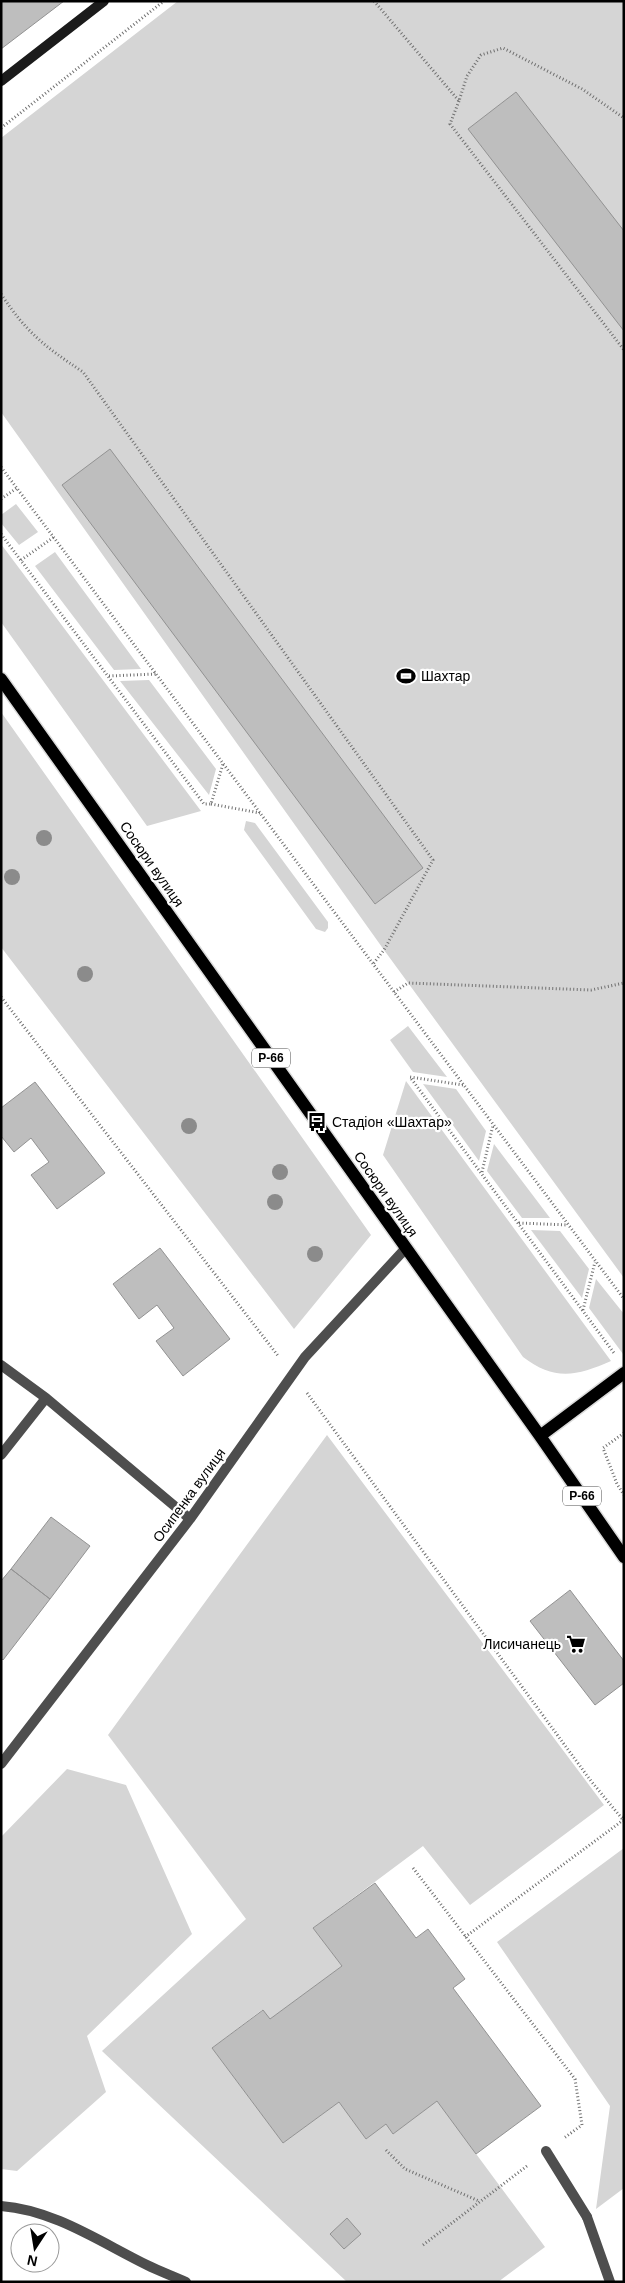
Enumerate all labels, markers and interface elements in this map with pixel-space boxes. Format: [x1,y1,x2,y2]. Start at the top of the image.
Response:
sports icon: Шахтар [395,665,417,687]
place label: Шахтар [421,668,471,684]
street label: Сосюри вулиця [117,818,187,910]
road number: Р-66 [252,1048,290,1068]
bus stop icon: Стадіон «Шахтар» [306,1111,328,1133]
place label: Стадіон «Шахтар» [332,1114,452,1130]
street label: Сосюри вулиця [351,1148,421,1240]
street label: Осипенка вулиця [150,1445,228,1545]
road number: Р-66 [563,1486,601,1505]
supermarket icon: Лисичанець [565,1633,587,1655]
place label: Лисичанець [483,1636,561,1652]
north arrow [10,2223,60,2273]
text: N [26,2252,39,2270]

